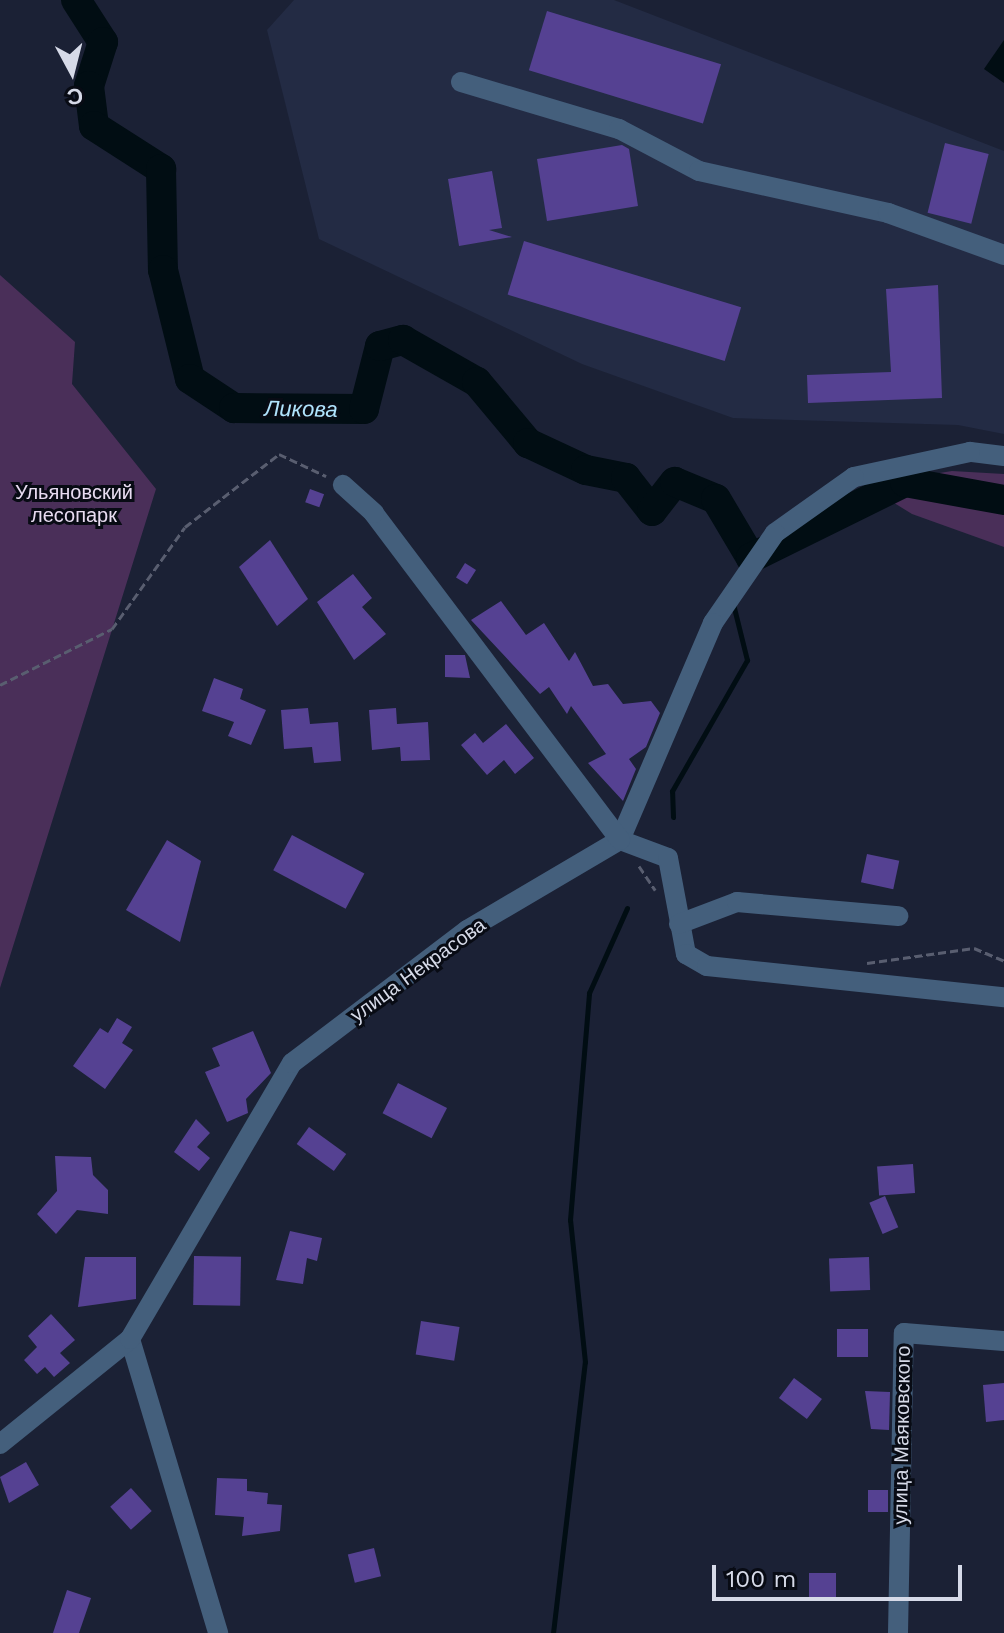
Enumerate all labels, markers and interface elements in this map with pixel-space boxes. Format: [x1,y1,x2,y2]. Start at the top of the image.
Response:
north arrow [32,32,112,112]
text: С [66,83,84,110]
water label: Ликова [264,395,338,423]
park label: Ульяновский лесопарк [15,481,133,528]
street label: улица Некрасова [346,913,490,1027]
street label: улица Маяковского [888,1345,916,1525]
scale bar [716,1549,966,1599]
text: 100 m [726,1565,796,1593]

